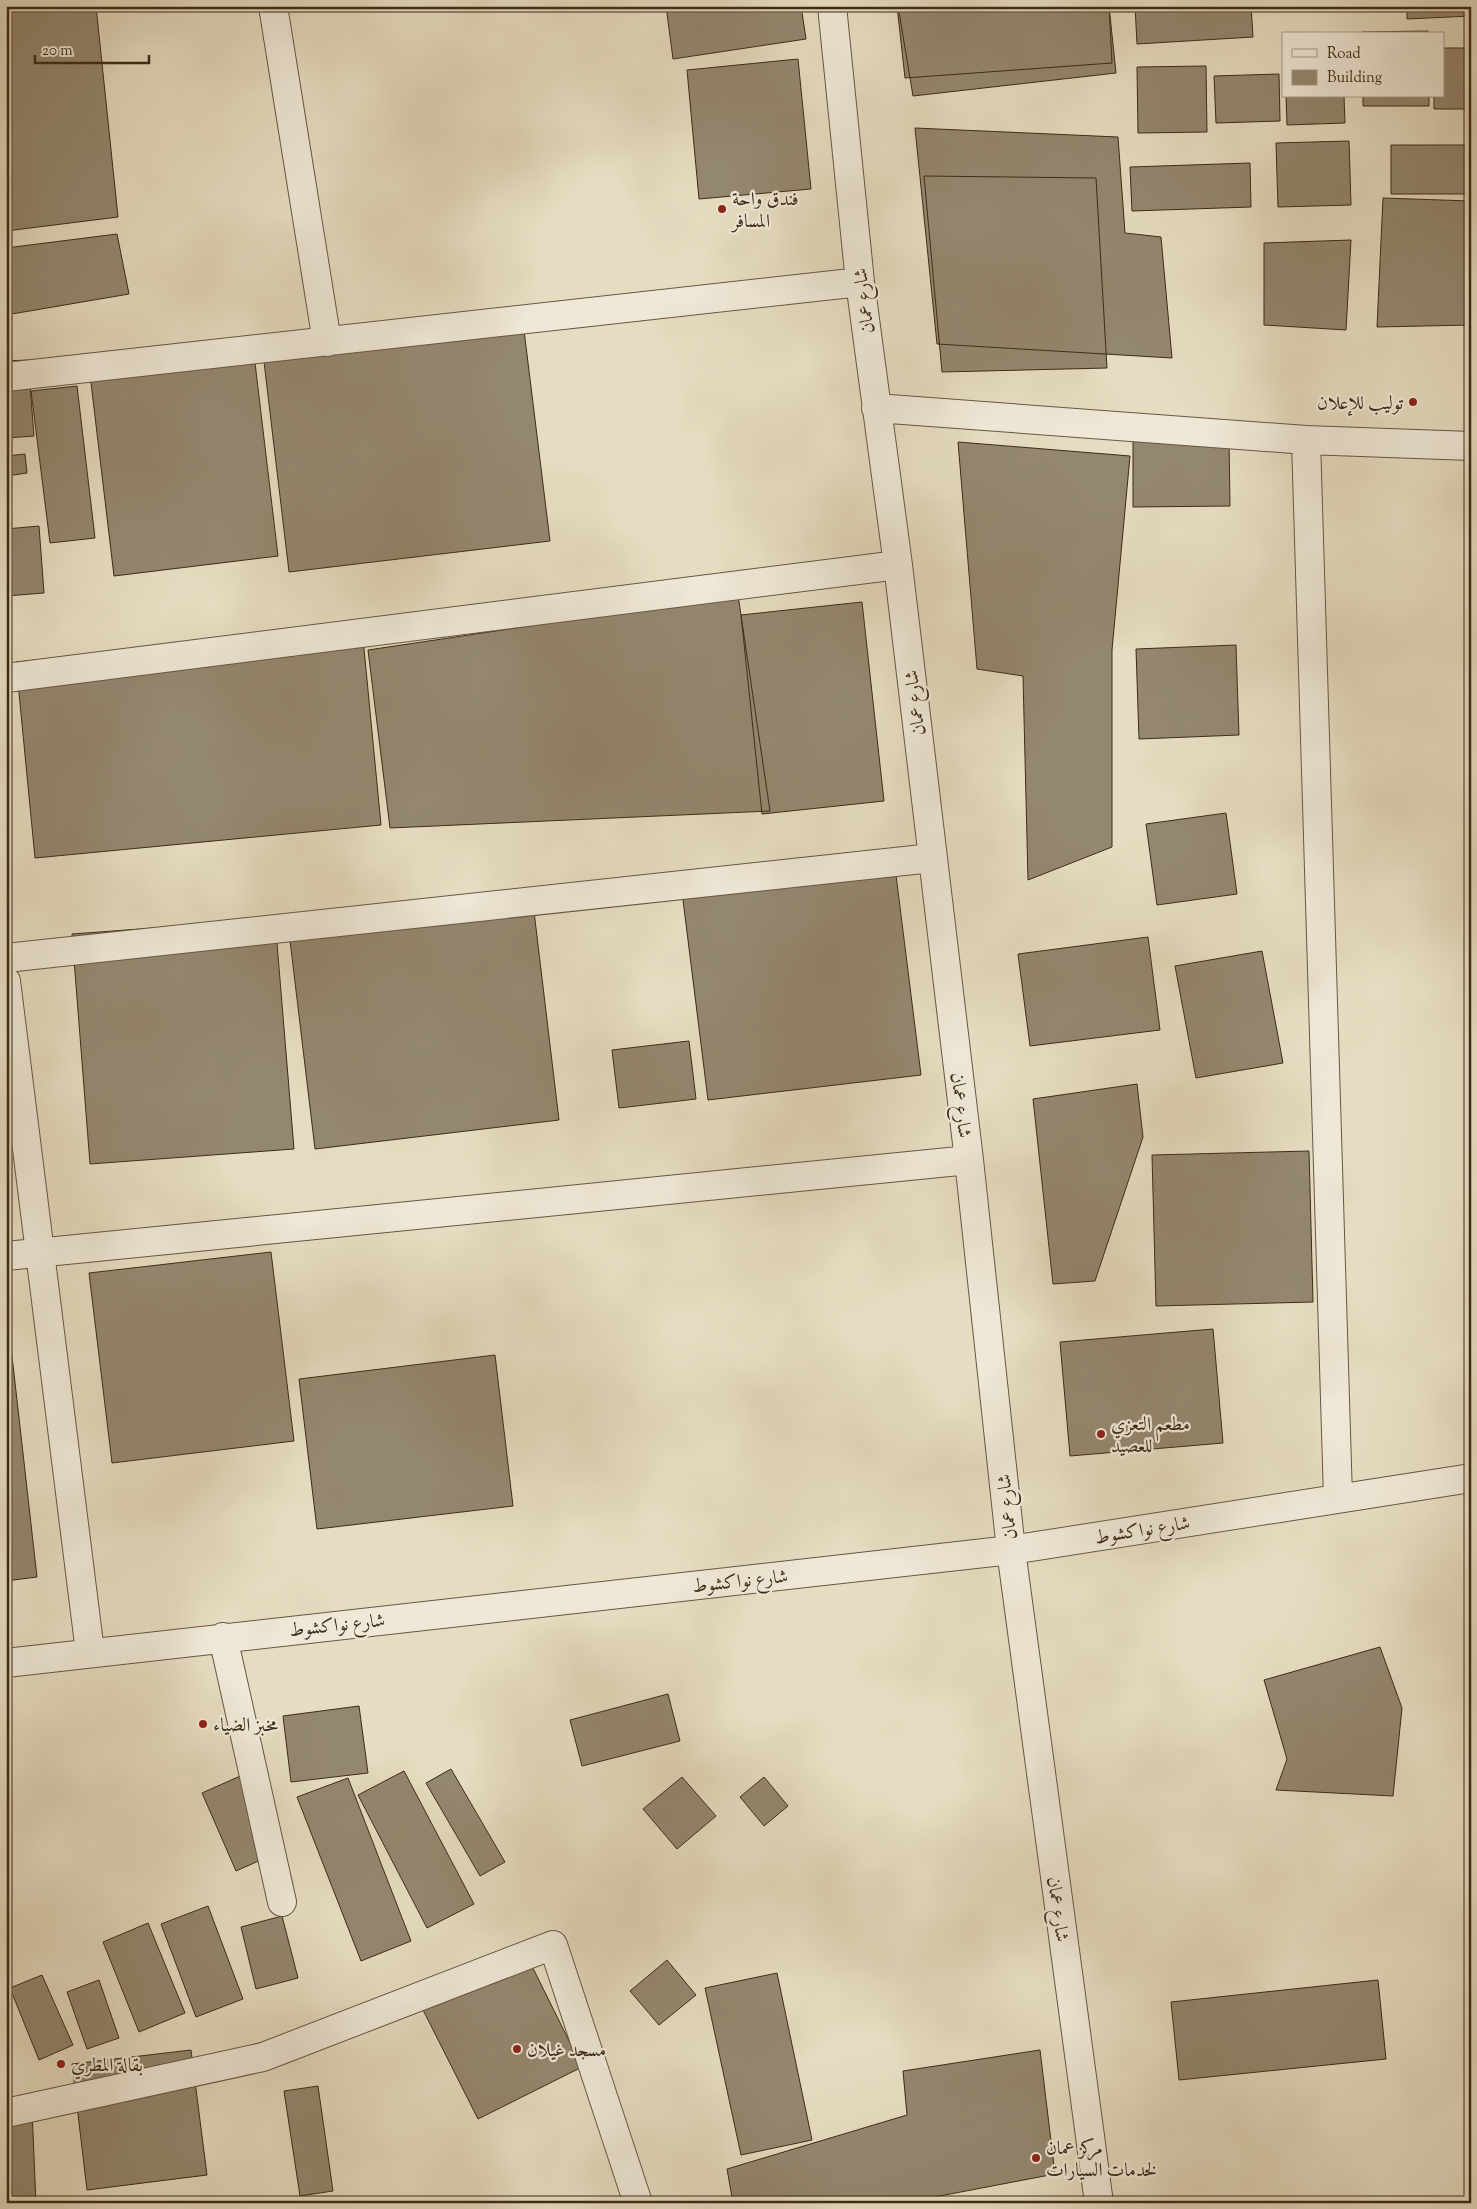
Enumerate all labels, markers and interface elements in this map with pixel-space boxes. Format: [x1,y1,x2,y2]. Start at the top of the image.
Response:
scale bar [35,32,149,64]
legend [1282,32,1444,98]
text: 20 m [42,41,73,62]
text: Road [1327,44,1361,65]
text: Building [1327,68,1382,89]
place label: فندق واحة المسافر [730,187,799,236]
marker: فندق واحة المسافر [716,203,728,215]
street label: شارع عمان [848,266,883,335]
place label: توليب للإعلان [1317,391,1403,418]
marker: توليب للإعلان [1407,396,1419,408]
street label: شارع عمان [899,668,934,737]
street label: شارع عمان [942,1071,977,1140]
place label: مطعم التعزي للعصيد [1111,1412,1190,1461]
marker: مطعم التعزي للعصيد [1095,1428,1107,1440]
street label: شارع عمان [992,1473,1025,1541]
street label: شارع نواكشوط [1093,1511,1192,1552]
street label: شارع نواكشوط [691,1564,790,1601]
street label: شارع نواكشوط [288,1608,387,1645]
place label: مخبز الضياء [213,1713,279,1740]
marker: مخبز الضياء [197,1718,209,1730]
street label: شارع عمان [1039,1875,1074,1944]
place label: مسجد غيلان [527,2038,606,2065]
marker: مسجد غيلان [511,2043,523,2055]
place label: بقالة المطري [71,2053,143,2080]
marker: بقالة المطري [55,2058,67,2070]
place label: مركز عمان لخدمات السيارات [1046,2136,1157,2185]
marker: مركز عمان لخدمات السيارات [1030,2152,1042,2164]

